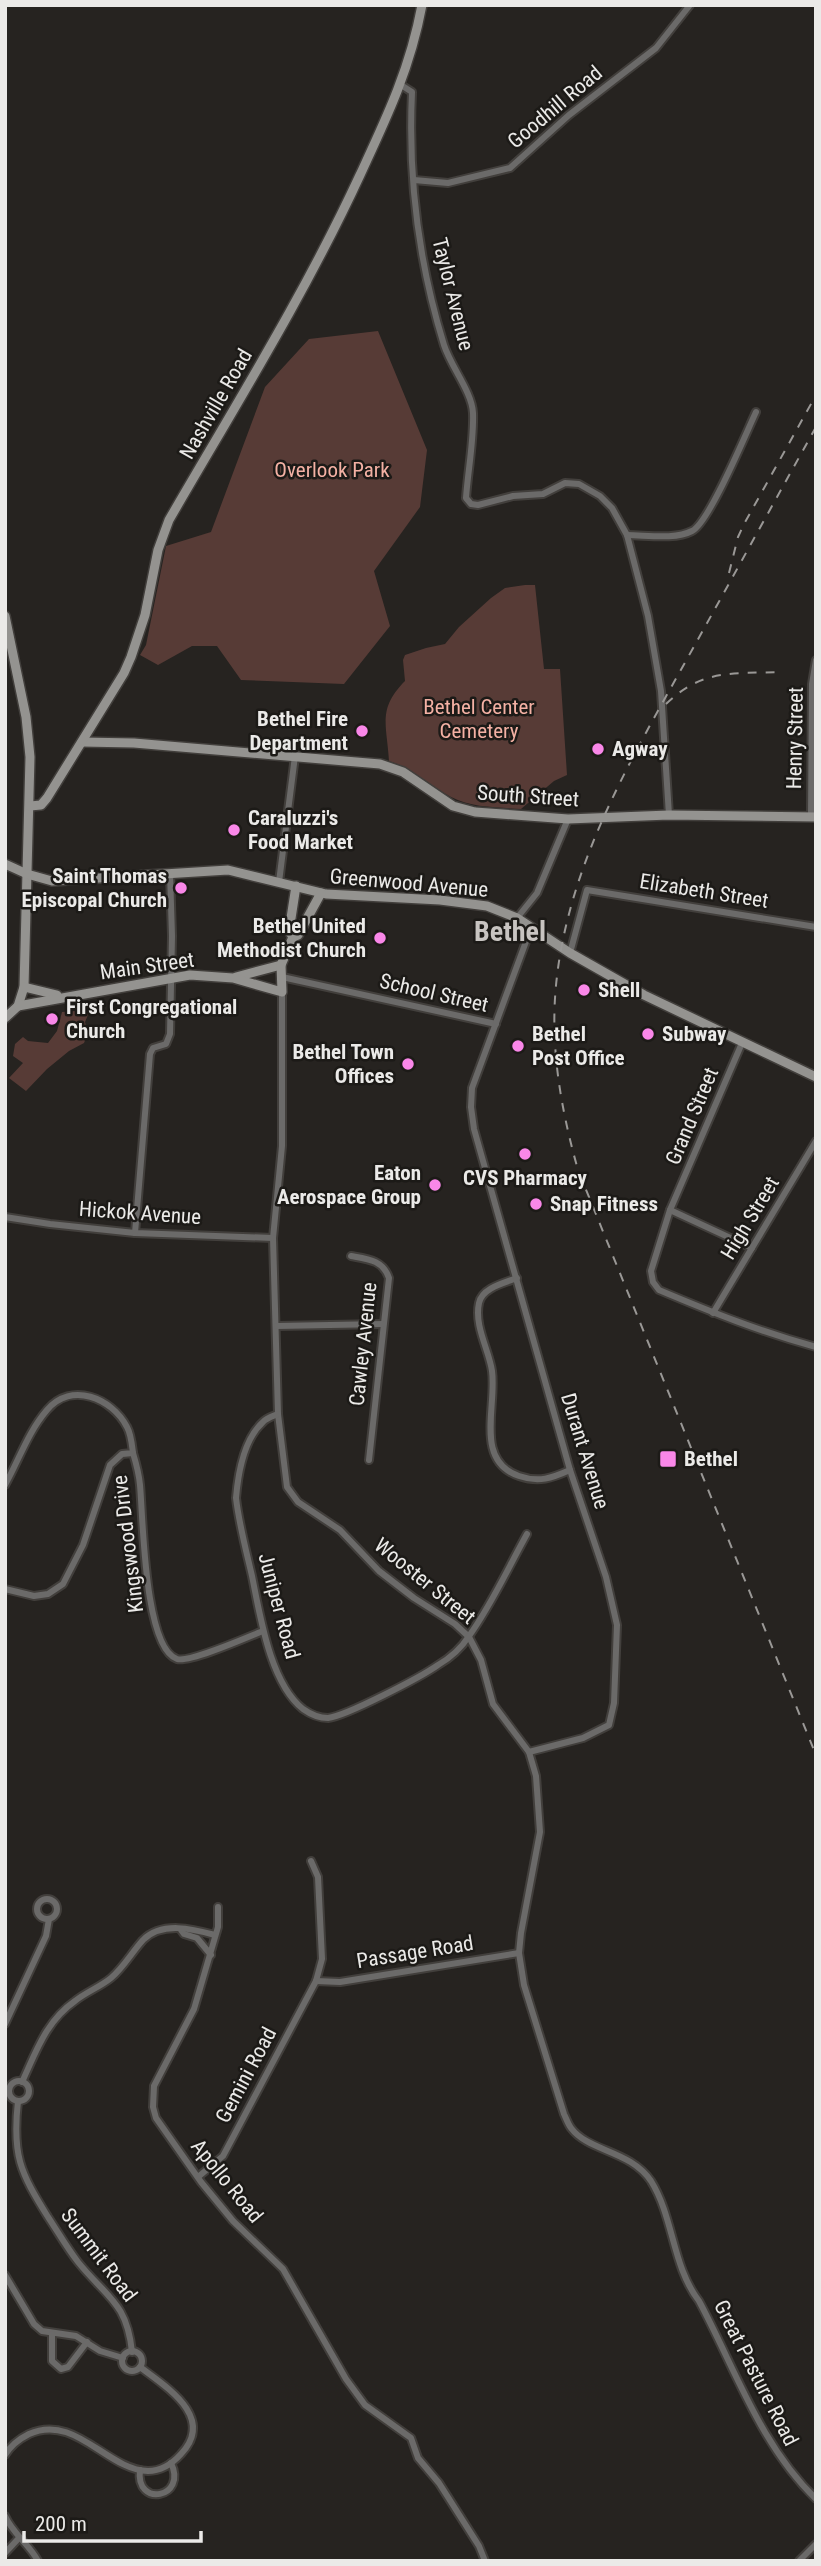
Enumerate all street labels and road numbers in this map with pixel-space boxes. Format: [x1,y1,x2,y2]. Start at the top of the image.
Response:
street label: Goodhill Road [503,61,607,153]
street label: Taylor Avenue [427,235,479,353]
street label: Nashville Road [175,345,257,463]
street label: Henry Street [782,687,808,789]
street label: South Street [476,780,580,812]
street label: Greenwood Avenue [329,864,489,902]
street label: Elizabeth Street [638,869,770,913]
street label: Main Street [98,948,196,984]
street label: School Street [377,969,491,1017]
street label: Grand Street [661,1064,723,1168]
street label: High Street [716,1172,784,1264]
street label: Hickok Avenue [78,1197,202,1229]
street label: Cawley Avenue [345,1281,381,1407]
street label: Durant Avenue [556,1390,614,1512]
street label: Kingswood Drive [108,1474,148,1614]
street label: Wooster Street [370,1533,480,1629]
street label: Juniper Road [253,1550,305,1662]
street label: Passage Road [355,1931,475,1973]
street label: Gemini Road [211,2023,281,2127]
street label: Apollo Road [186,2135,268,2227]
street label: Summit Road [56,2204,142,2306]
street label: Great Pasture Road [709,2296,803,2450]

